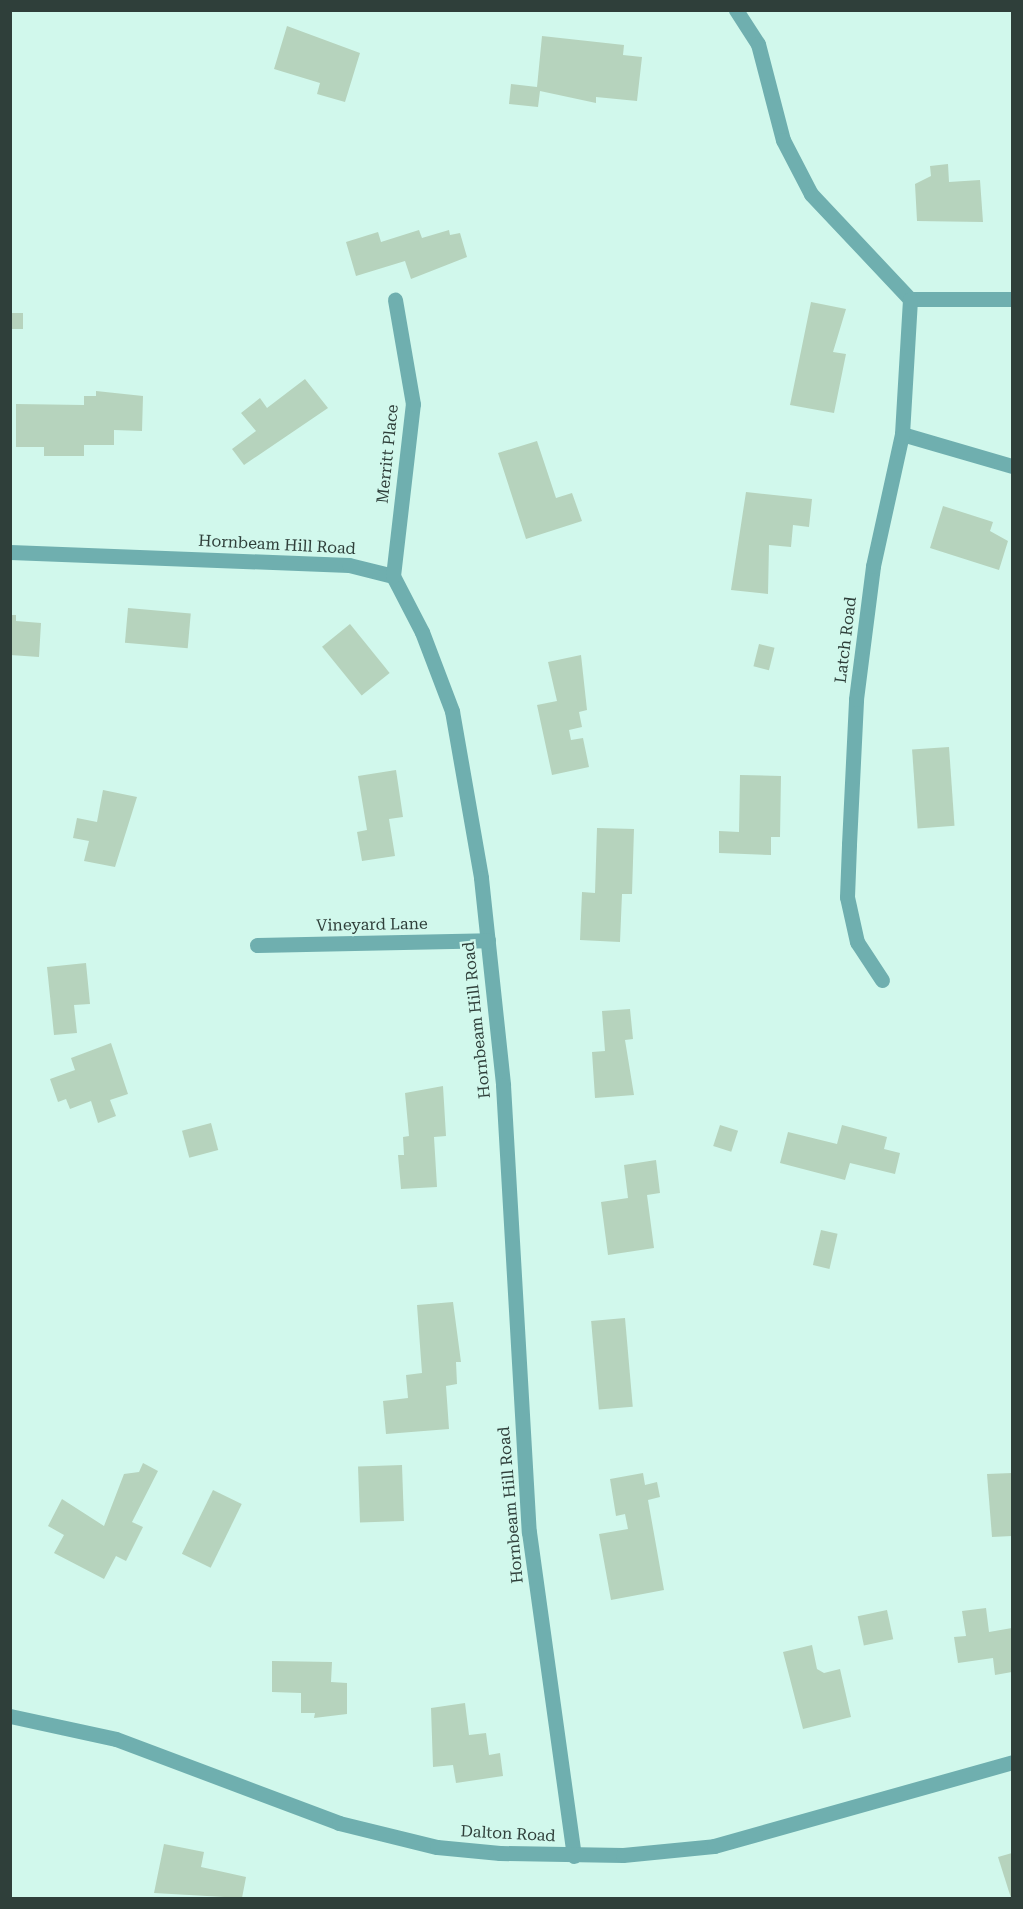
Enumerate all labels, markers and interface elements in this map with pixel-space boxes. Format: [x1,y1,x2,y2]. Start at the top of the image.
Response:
street label: Merritt Place [373,403,403,505]
street label: Hornbeam Hill Road [198,531,356,559]
street label: Latch Road [831,596,861,684]
street label: Vineyard Lane [316,914,428,936]
street label: Hornbeam Hill Road [459,941,495,1099]
street label: Hornbeam Hill Road [495,1426,527,1584]
street label: Dalton Road [460,1822,556,1846]

